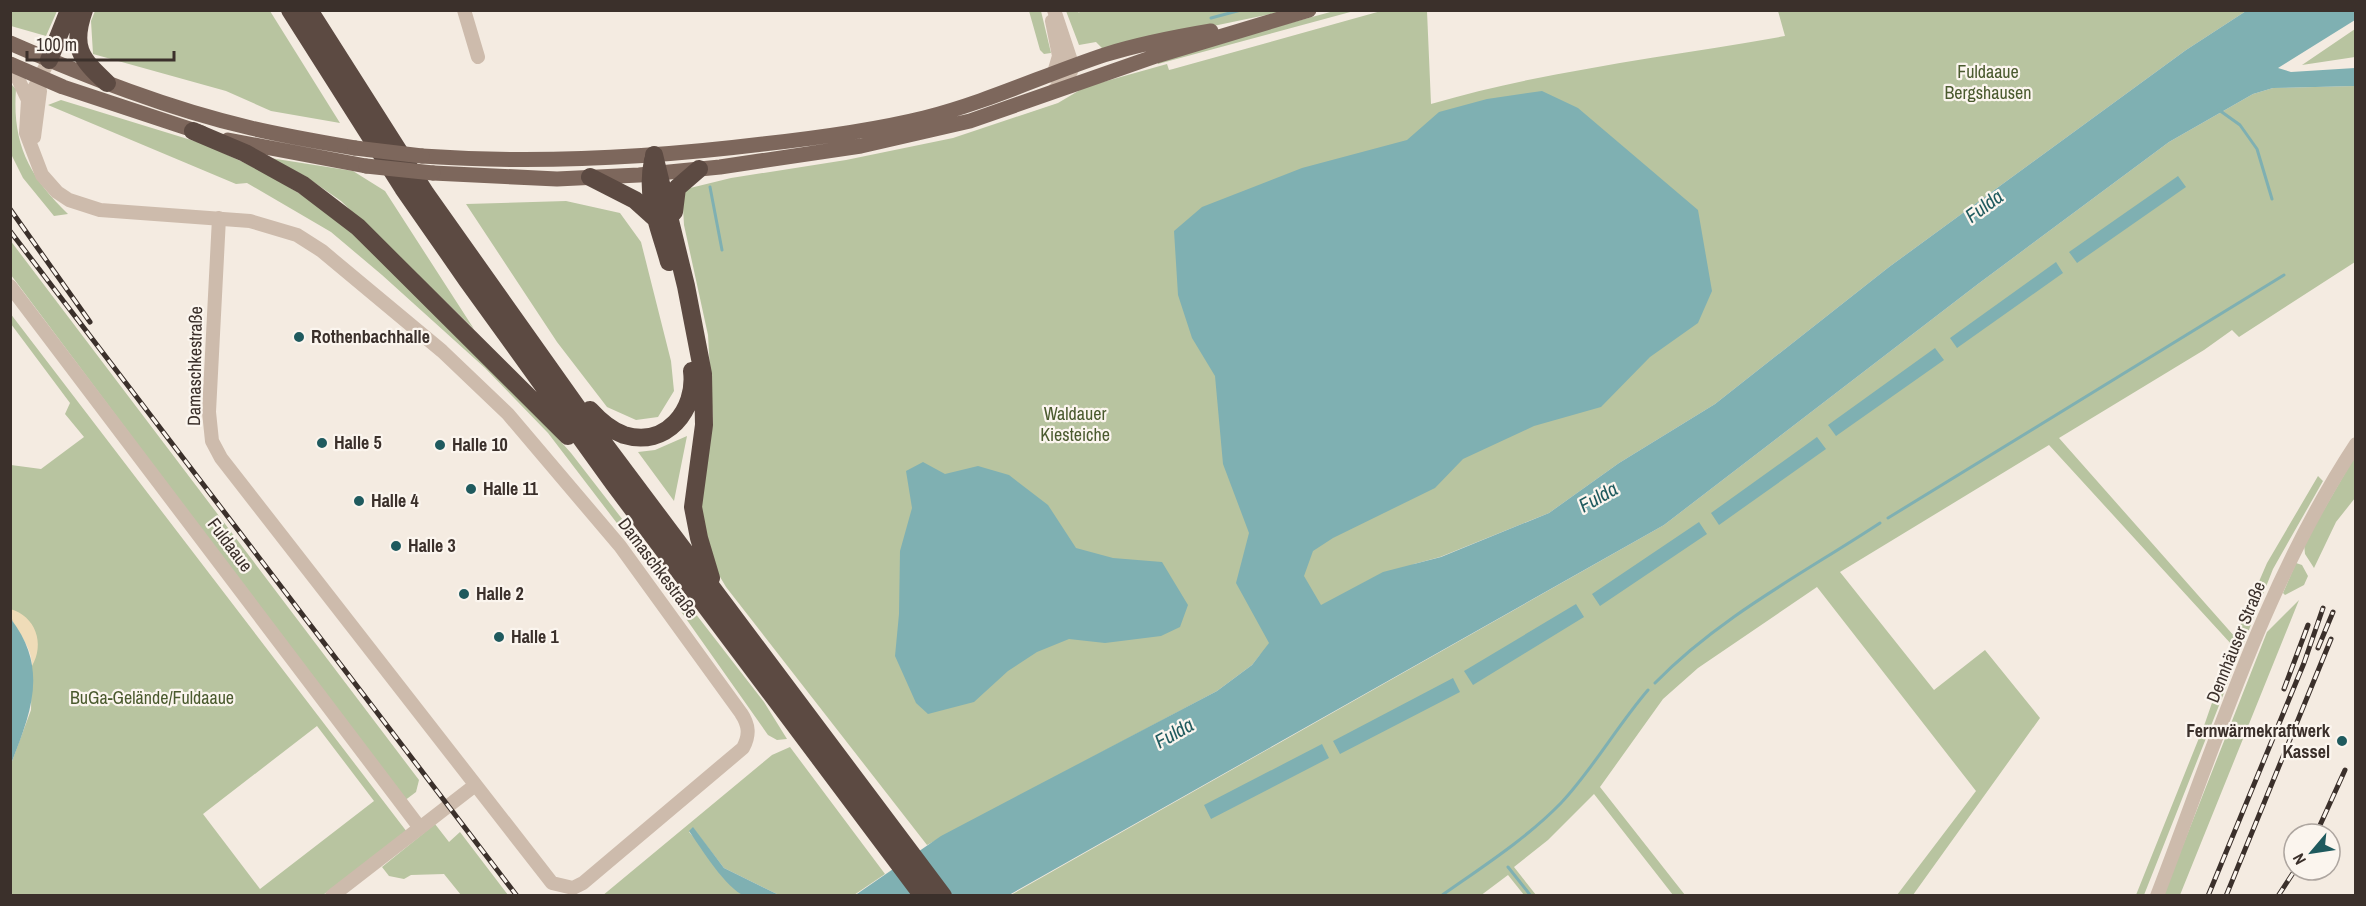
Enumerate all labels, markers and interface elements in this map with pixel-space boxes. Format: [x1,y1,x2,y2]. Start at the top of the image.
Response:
scale bar [27,24,174,62]
text: 100 m [36,32,77,57]
park label: Fuldaaue Bergshausen [1945,59,2031,105]
water label: Fulda [1959,183,2008,229]
street label: Damaschkestraße [181,306,208,426]
place label: Rothenbachhalle [311,324,430,349]
marker: Rothenbachhalle [292,330,306,344]
park label: Waldauer Kiesteiche [1040,401,1110,447]
place label: Halle 5 [334,430,382,455]
place label: Halle 10 [452,432,508,457]
marker: Halle 5 [315,436,329,450]
marker: Halle 10 [433,438,447,452]
water label: Fulda [1573,475,1622,518]
place label: Halle 11 [483,476,539,501]
marker: Halle 11 [464,482,478,496]
place label: Halle 4 [371,488,419,513]
marker: Halle 4 [352,494,366,508]
street label: Damaschkestraße [612,512,704,623]
street label: Fuldaaue [202,513,259,577]
place label: Halle 3 [408,533,456,558]
marker: Halle 3 [389,539,403,553]
street label: Dennhäuser Straße [2200,577,2271,706]
place label: Halle 2 [476,581,524,606]
marker: Halle 2 [457,587,471,601]
place label: Halle 1 [511,624,559,649]
marker: Halle 1 [492,630,506,644]
park label: BuGa-Gelände/Fuldaaue [70,685,234,710]
water label: Fulda [1149,711,1198,754]
place label: Fernwärmekraftwerk Kassel [2186,718,2331,764]
marker: Fernwärmekraftwerk Kassel [2335,734,2349,748]
north arrow [2282,822,2342,882]
text: N [2287,850,2311,869]

